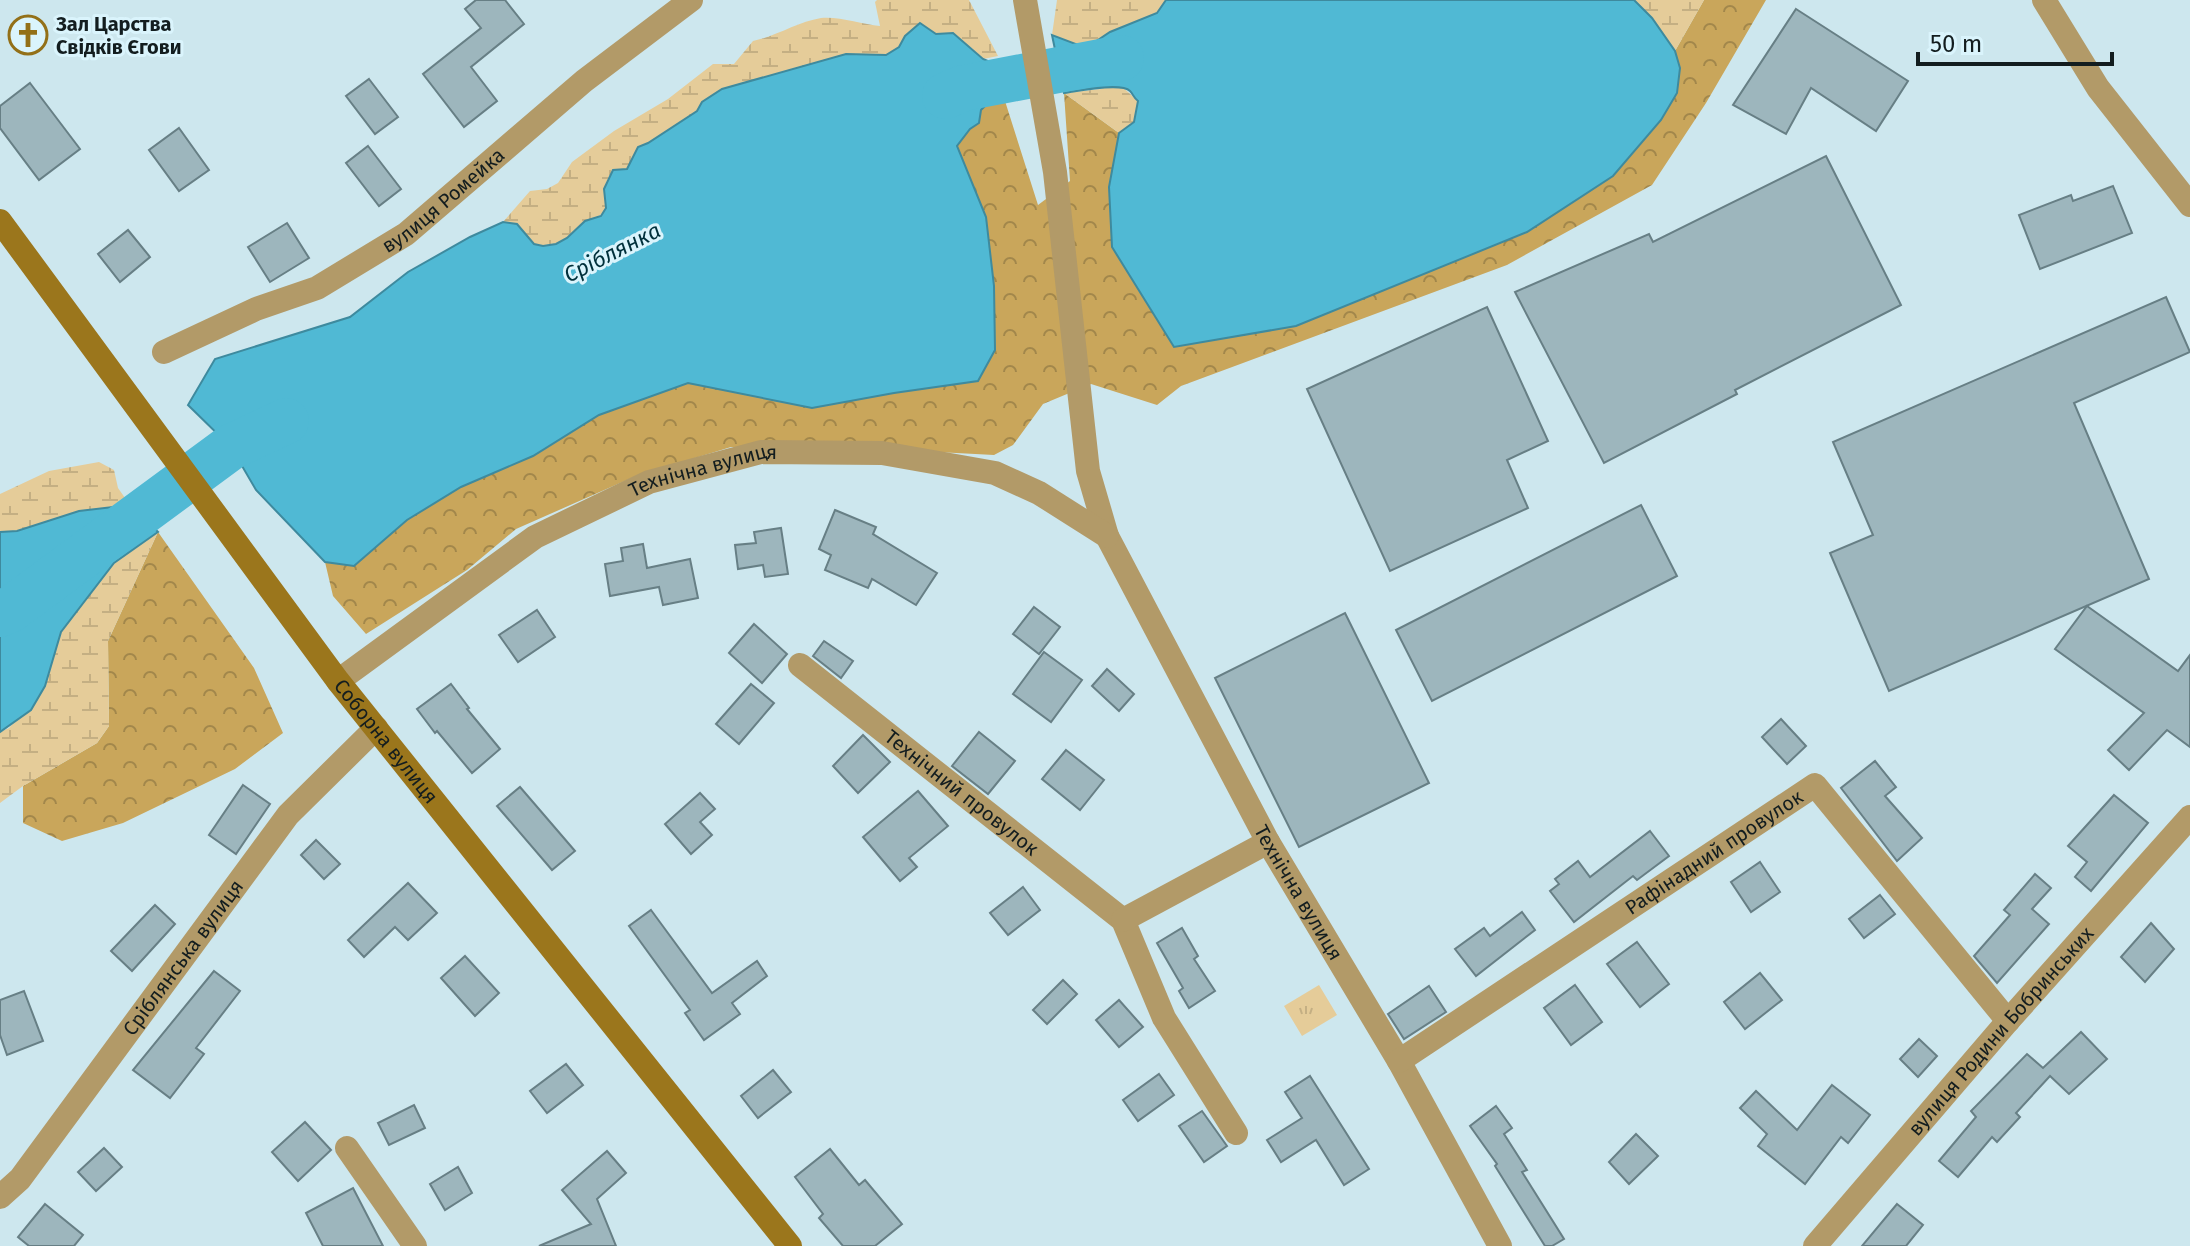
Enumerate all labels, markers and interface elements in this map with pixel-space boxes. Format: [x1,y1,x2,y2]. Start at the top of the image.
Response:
place label: Зал Царства Свідків Єгови [55,12,182,59]
church icon: Зал Царства Свідків Єгови [7,14,49,56]
scale bar [1918,16,2112,66]
text: 50 m [1930,30,1982,58]
street label: вулиця Ромейка [377,143,509,258]
water label: Сріблянка [559,217,665,288]
street label: Технічна вулиця [625,439,777,502]
street label: Соборна вулиця [329,674,443,808]
street label: Технічний провулок [880,725,1044,861]
street label: Рафінадний провулок [1621,784,1808,920]
street label: Технічна вулиця [1249,821,1348,965]
street label: Сріблянська вулиця [118,875,248,1040]
street label: вулиця Родини Бобринських [1903,921,2099,1141]

